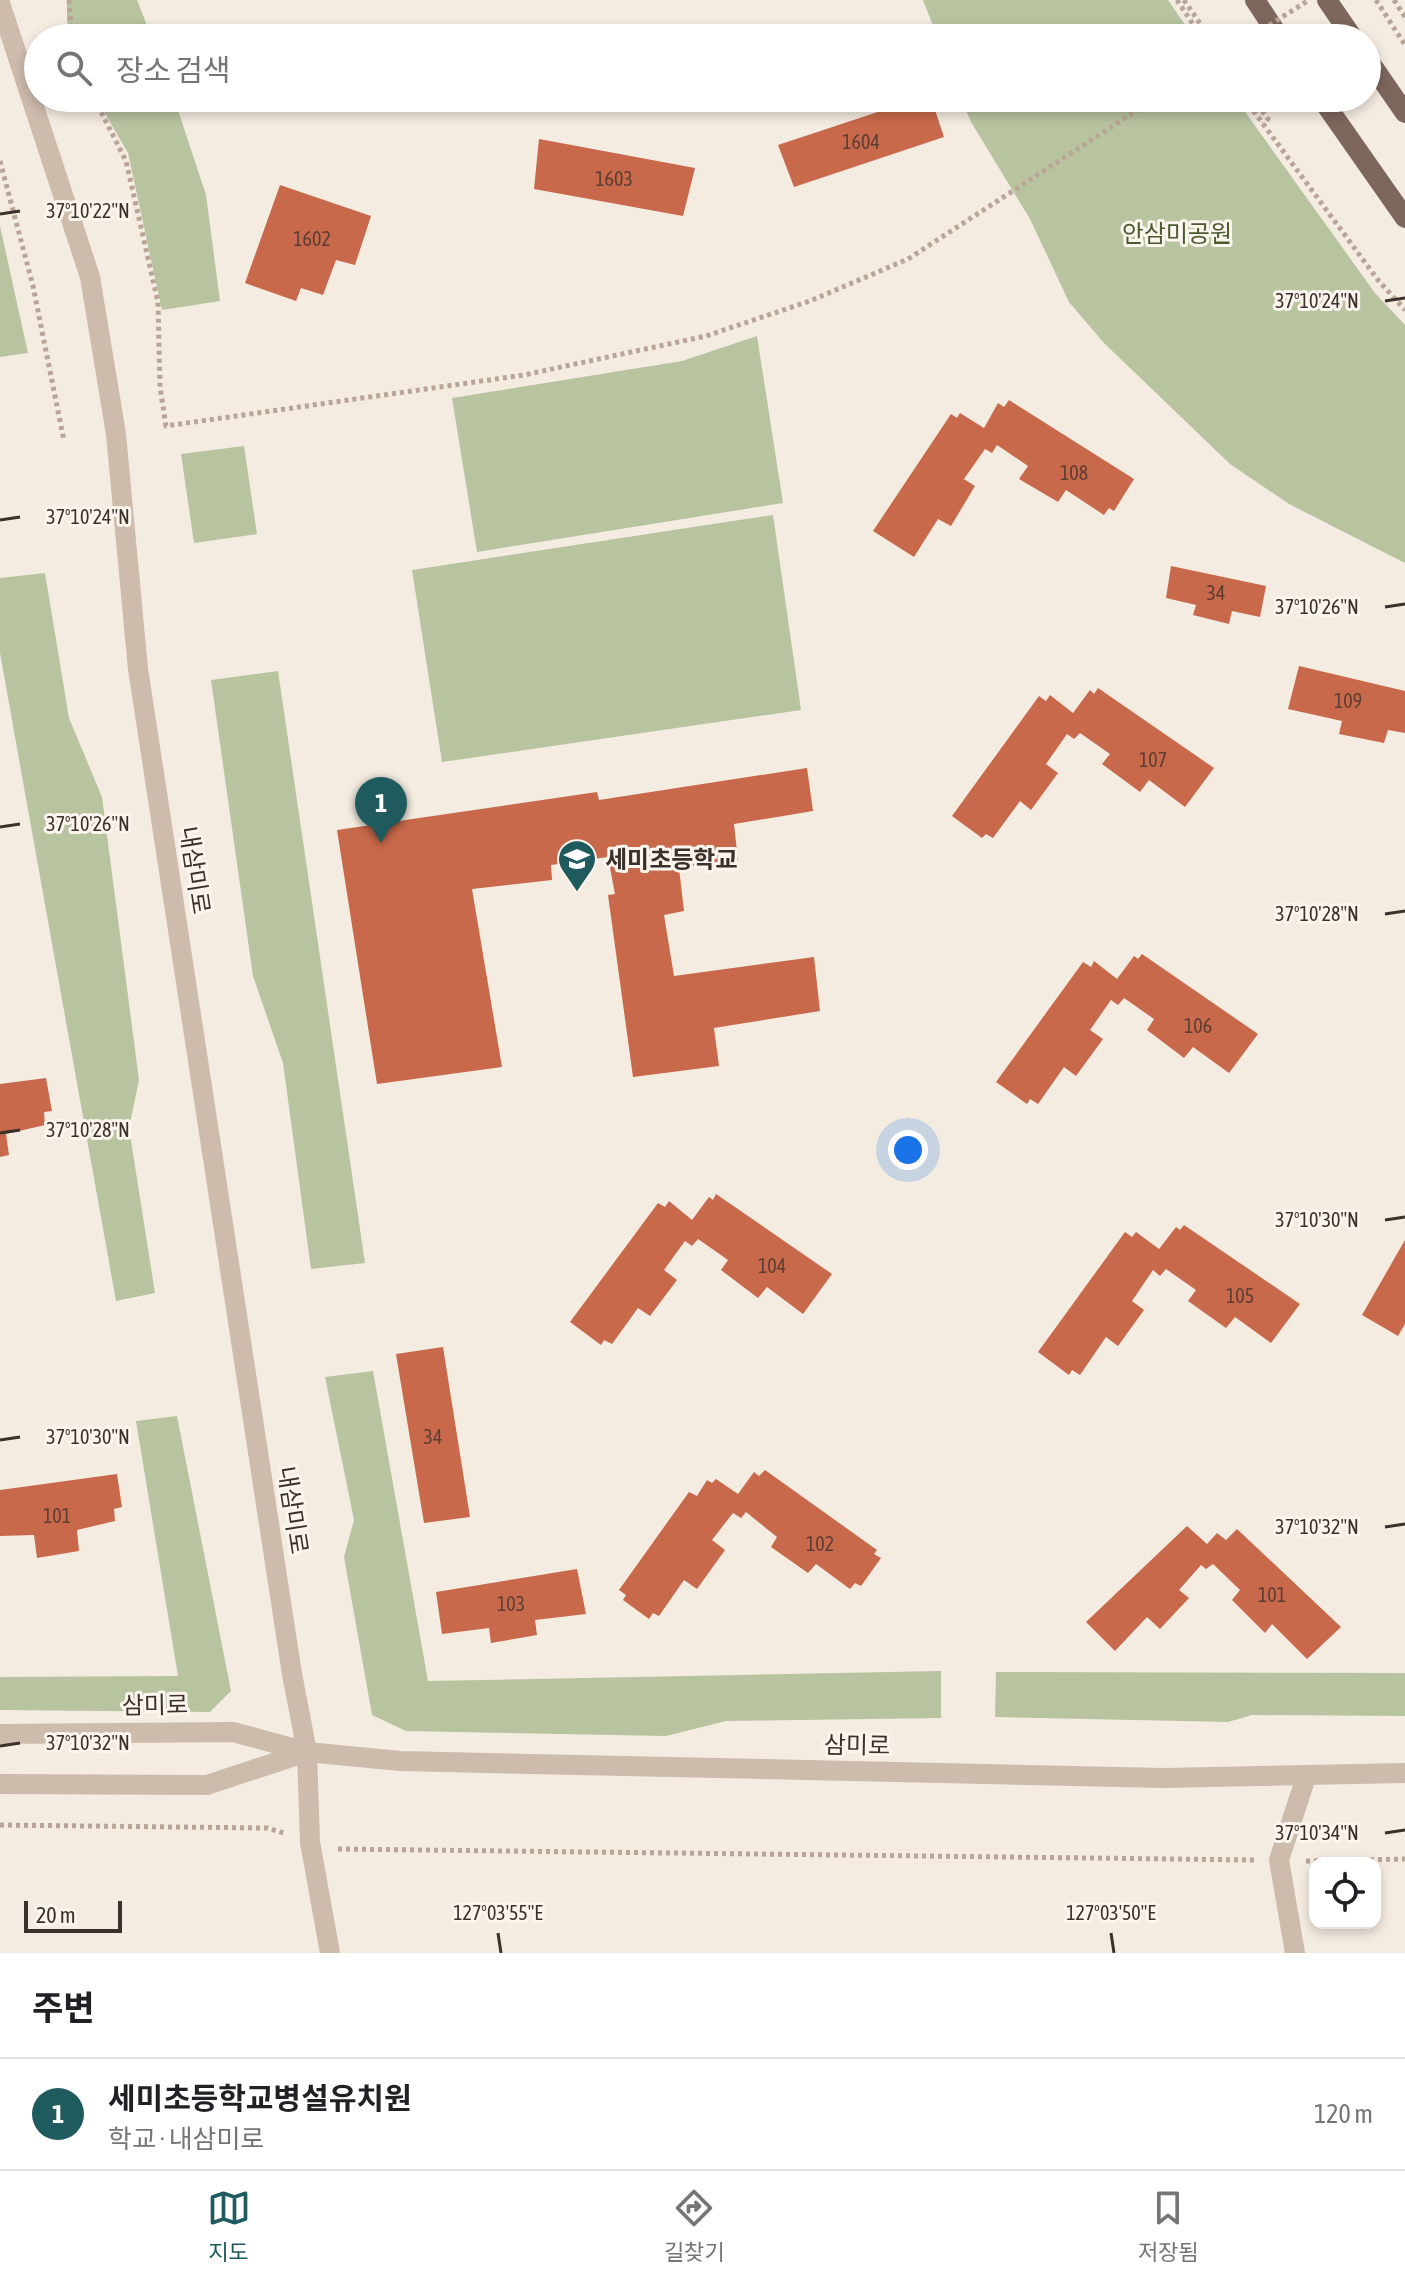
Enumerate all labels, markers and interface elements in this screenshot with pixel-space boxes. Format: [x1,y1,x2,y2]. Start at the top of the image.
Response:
search box [24,24,1381,112]
icon: search [52,46,96,90]
text: 장소 검색 [116,53,231,87]
house number: 1604 [842,130,880,153]
house number: 1603 [595,167,633,190]
text: 37°10'22"N [46,199,130,222]
park label: 안삼미공원 [1122,220,1232,247]
house number: 1602 [293,227,331,250]
text: 37°10'24"N [1275,289,1359,312]
house number: 108 [1060,461,1088,484]
text: 37°10'24"N [46,505,130,528]
house number: 34 [1207,581,1225,604]
text: 37°10'26"N [1275,595,1359,618]
house number: 109 [1334,689,1362,712]
house number: 107 [1139,748,1167,771]
pin: 1 [355,777,407,843]
text: 37°10'26"N [46,812,130,835]
street label: 내삼미로 [175,824,215,916]
school or university icon: 세미초등학교 [556,838,598,893]
place label: 세미초등학교 [605,846,737,873]
text: 37°10'28"N [1275,902,1359,925]
house number: 106 [1184,1014,1212,1037]
text: 37°10'28"N [46,1118,130,1141]
your location [888,1130,928,1170]
text: 37°10'30"N [1275,1208,1359,1231]
house number: 104 [758,1254,786,1277]
house number: 105 [1226,1284,1254,1307]
text: 37°10'30"N [46,1425,130,1448]
house number: 34 [424,1425,442,1448]
street label: 내삼미로 [273,1464,313,1556]
house number: 101 [43,1504,71,1527]
text: 37°10'32"N [1275,1515,1359,1538]
house number: 102 [806,1532,834,1555]
house number: 101 [1258,1583,1286,1606]
house number: 103 [497,1592,525,1615]
street label: 삼미로 [122,1691,188,1719]
text: 37°10'32"N [46,1731,130,1754]
street label: 삼미로 [824,1731,890,1759]
text: 37°10'34"N [1275,1821,1359,1844]
map controls [1309,1857,1381,1929]
button: locate [1309,1857,1381,1929]
scale bar [24,1897,122,1933]
text: 127°03'55"E [453,1901,543,1924]
text: 127°03'50"E [1066,1901,1156,1924]
text: 20 m [36,1902,76,1928]
text: 주변 [32,1988,95,2027]
text: 세미초등학교병설유치원 [108,2081,412,2115]
text: 1 [52,2099,64,2129]
text: 120 m [1314,2099,1373,2129]
text: 학교 · 내삼미로 [108,2124,264,2154]
tab: 지도 [207,2186,251,2266]
tab: 길찾기 [664,2186,724,2266]
tab: 저장됨 [1138,2186,1198,2266]

